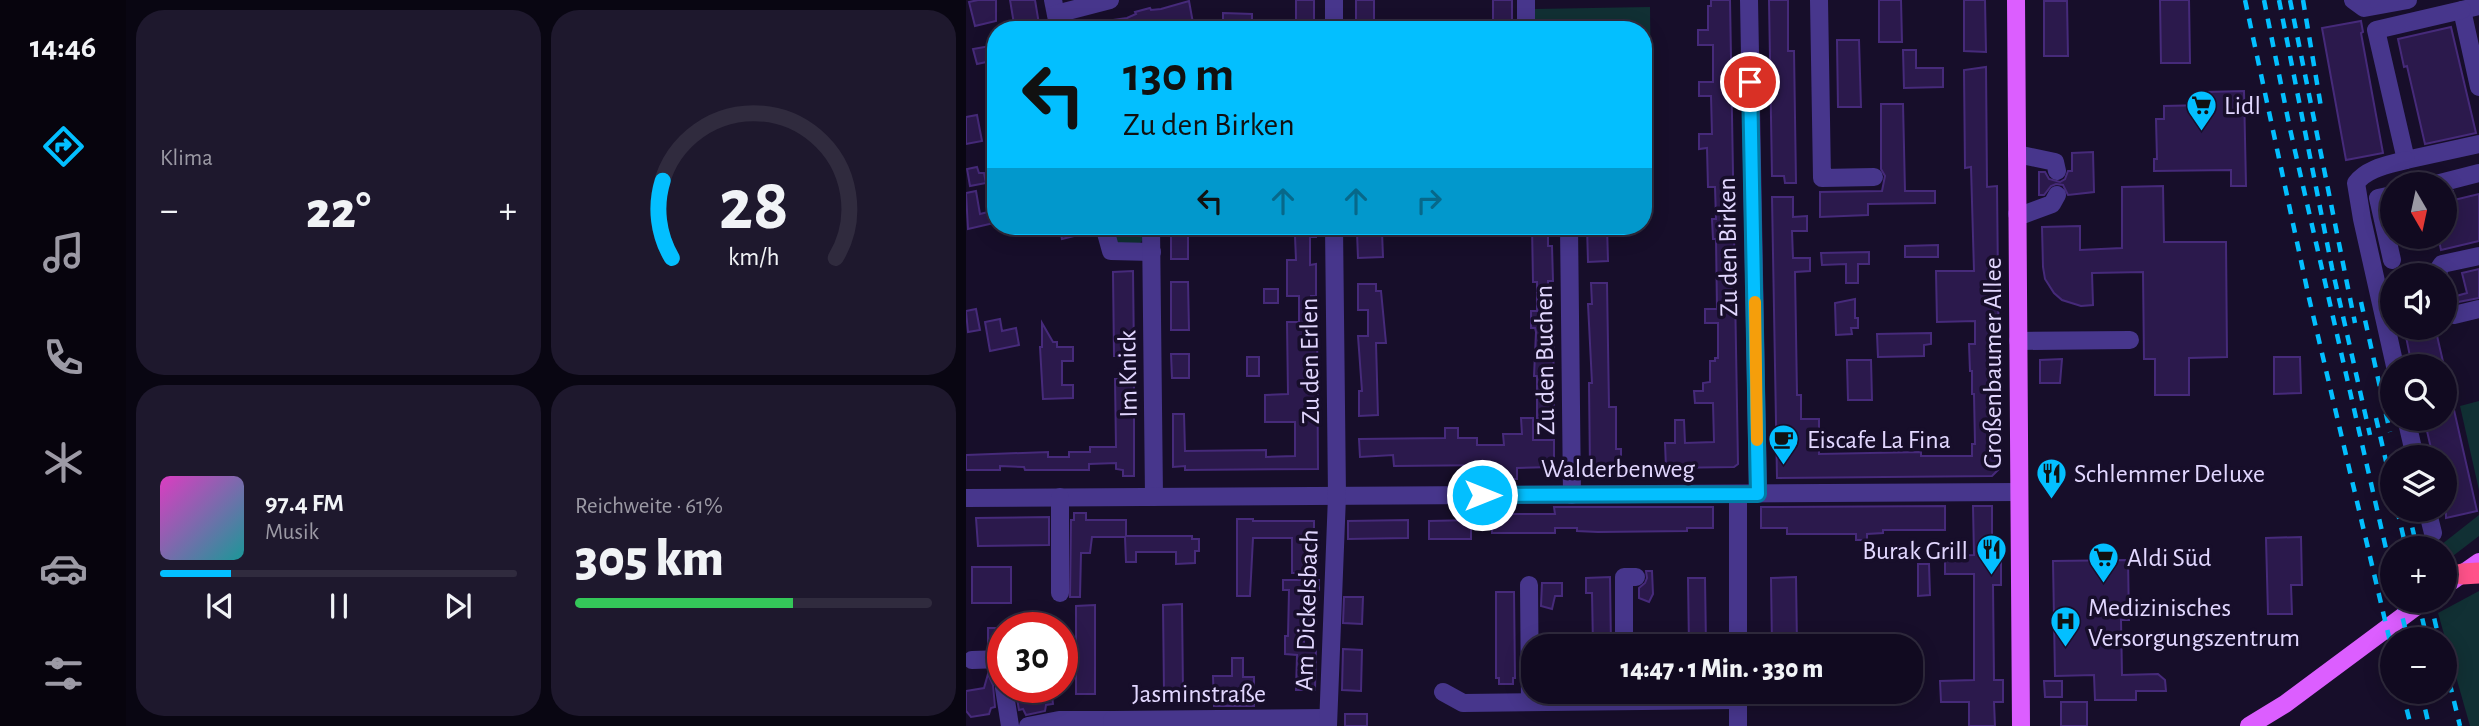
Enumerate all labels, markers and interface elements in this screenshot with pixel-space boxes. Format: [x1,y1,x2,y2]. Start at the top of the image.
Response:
text: 14:46 [30,31,96,63]
icon: left [1008,49,1099,140]
text: 130 m [1123,51,1234,100]
pin [1720,52,1780,112]
icon: arrive [1731,63,1769,101]
supermarket icon: Lidl [2184,88,2218,132]
place label: Lidl [2224,93,2261,119]
text: Zu den Birken [1123,109,1295,141]
icon: directions [39,122,88,171]
text: Klima [160,147,213,170]
text: 28 [718,171,789,244]
north arrow [2380,172,2457,248]
map controls [2380,172,2457,704]
street label: Zu den Birken [1714,177,1742,317]
icon: left [1191,182,1229,220]
icon: ahead [1264,182,1302,220]
icon: ahead [1337,182,1375,220]
icon: right [1410,182,1448,220]
text: 22° [306,185,371,237]
text: − [160,192,178,230]
text: + [499,192,517,230]
icon: music [39,228,88,277]
text: km/h [728,245,779,270]
street label: Großenbaumer Allee [1980,257,2006,469]
button: sound [2380,263,2457,340]
street label: Zu den Buchen [1531,285,1559,435]
street label: Zu den Erlen [1296,297,1324,424]
street label: Im Knick [1114,330,1142,418]
icon: phone [39,333,88,382]
button: search [2380,354,2457,431]
cafe icon: Eiscafe La Fina [1767,422,1801,466]
place label: Eiscafe La Fina [1807,427,1951,453]
icon: climate [39,438,88,487]
button: layers [2380,445,2457,522]
street label: Walderbenweg [1541,456,1695,482]
restaurant icon: Schlemmer Deluxe [2034,456,2068,500]
position arrow [1445,458,1519,532]
place label: Schlemmer Deluxe [2074,461,2265,487]
text: 97.4 FM [265,490,344,516]
text: Reichweite · 61% [575,495,723,518]
text: Musik [265,521,319,544]
street label: Am Dickelsbach [1291,529,1323,691]
text: 305 km [575,533,724,585]
restaurant icon: Burak Grill [1974,533,2008,577]
button: + [2380,536,2457,613]
place label: Burak Grill [1862,538,1968,564]
supermarket icon: Aldi Süd [2087,540,2121,584]
icon: car [39,544,88,593]
place label: Aldi Süd [2127,545,2211,571]
icon: previous [201,587,239,625]
icon: pause [320,587,358,625]
icon: next [439,587,477,625]
place label: Medizinisches Versorgungszentrum [2088,595,2300,651]
hospital icon: Medizinisches Versorgungszentrum [2048,605,2082,649]
speed limit sign: 30 [987,612,1078,703]
button: − [2380,627,2457,704]
icon: filters [39,649,88,698]
text: 14:47 · 1 Min. · 330 m [1621,656,1823,682]
street label: Jasminstraße [1132,681,1266,707]

